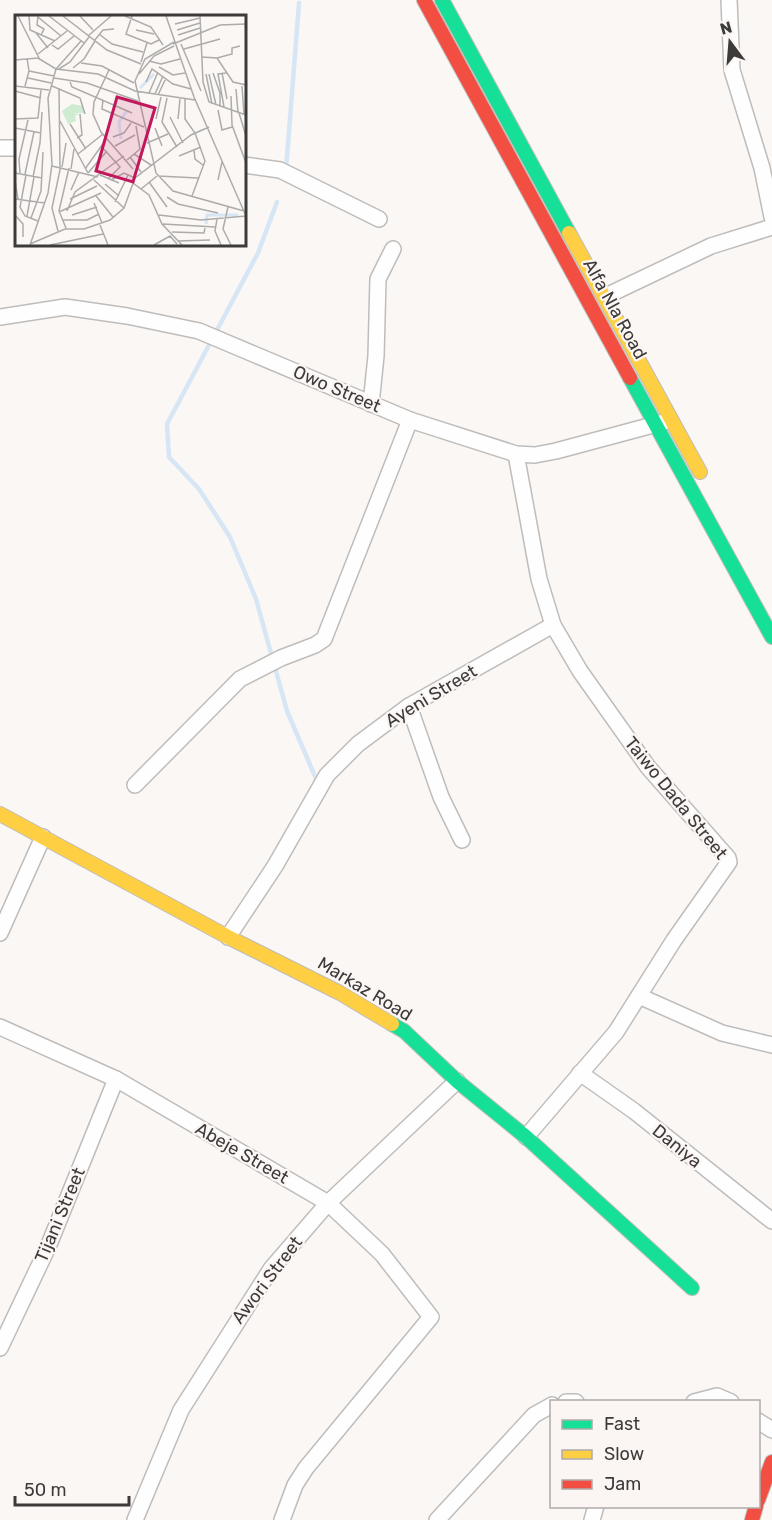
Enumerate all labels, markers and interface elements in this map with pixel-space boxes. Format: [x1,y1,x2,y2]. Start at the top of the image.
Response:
north arrow [700,12,760,72]
inset map [15,15,246,246]
text: N [718,17,734,39]
street label: Alfa Nla Road [578,255,652,363]
street label: Owo Street [290,361,384,417]
street label: Ayeni Street [381,660,481,732]
street label: Taiwo Dada Street [620,732,732,864]
street label: Markaz Road [314,952,416,1026]
street label: Abeje Street [191,1117,293,1189]
street label: Daniya [648,1119,706,1173]
street label: Tijani Street [30,1164,90,1266]
street label: Awori Street [227,1232,307,1328]
legend [550,1400,760,1508]
text: Fast [604,1413,640,1435]
text: Slow [604,1443,644,1465]
scale bar [15,1469,129,1507]
text: Jam [604,1473,641,1495]
text: 50 m [24,1479,67,1501]

